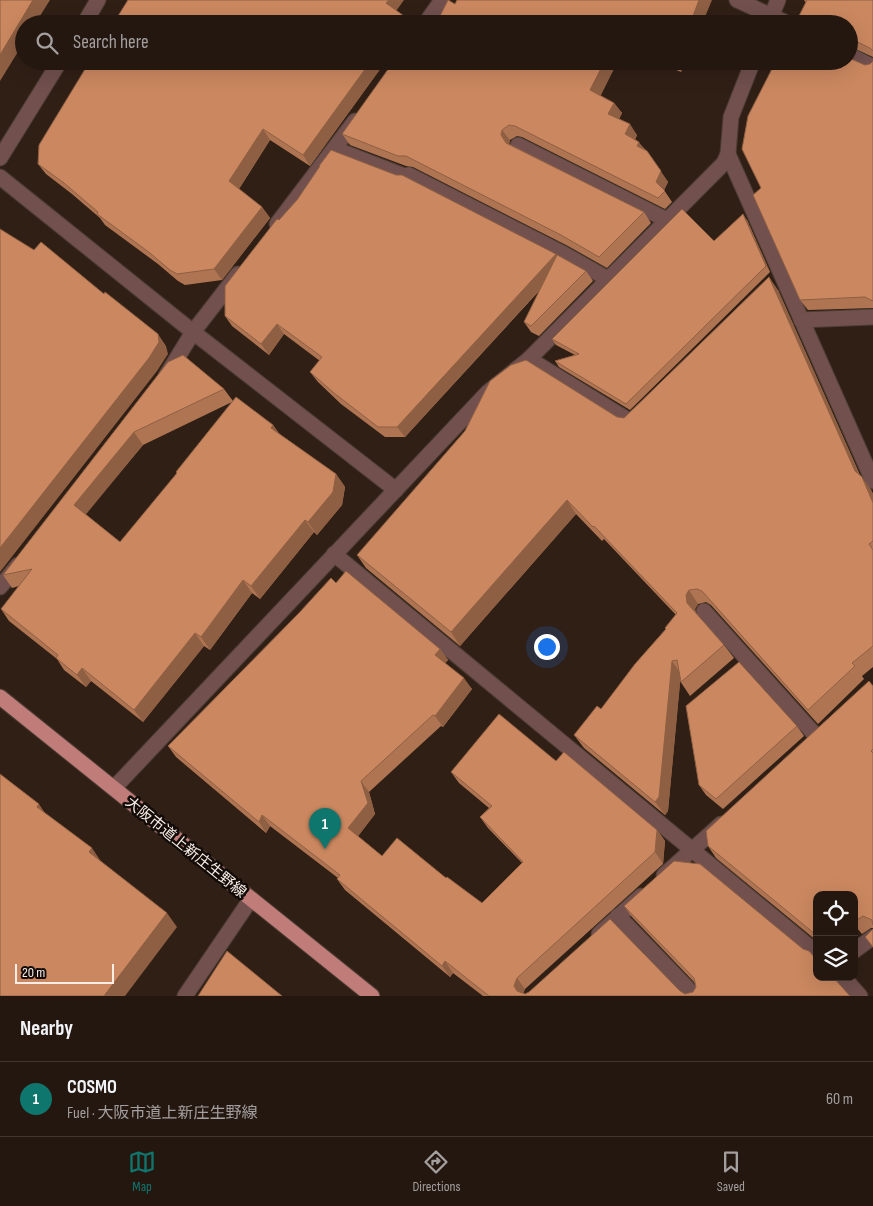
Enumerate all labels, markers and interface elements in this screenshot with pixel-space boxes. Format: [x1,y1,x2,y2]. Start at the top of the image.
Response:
search box [15,15,858,70]
icon: search [33,29,61,57]
text: Search here [73,31,149,54]
your location [534,634,560,660]
street label: 大阪市道上新庄生野線 [121,793,250,902]
pin: 1 [309,808,341,849]
map controls [813,891,858,981]
button: locate [813,891,858,936]
button: layers [813,936,858,981]
scale bar [15,961,114,984]
text: 20 m [22,964,45,981]
text: Nearby [20,1016,73,1041]
text: COSMO [67,1076,117,1099]
text: 1 [33,1090,39,1109]
text: 60 m [826,1090,853,1109]
text: Fuel · 大阪市道上新庄生野線 [67,1104,257,1123]
tab: Map [128,1148,156,1195]
tab: Directions [412,1148,461,1195]
tab: Saved [717,1148,745,1195]

